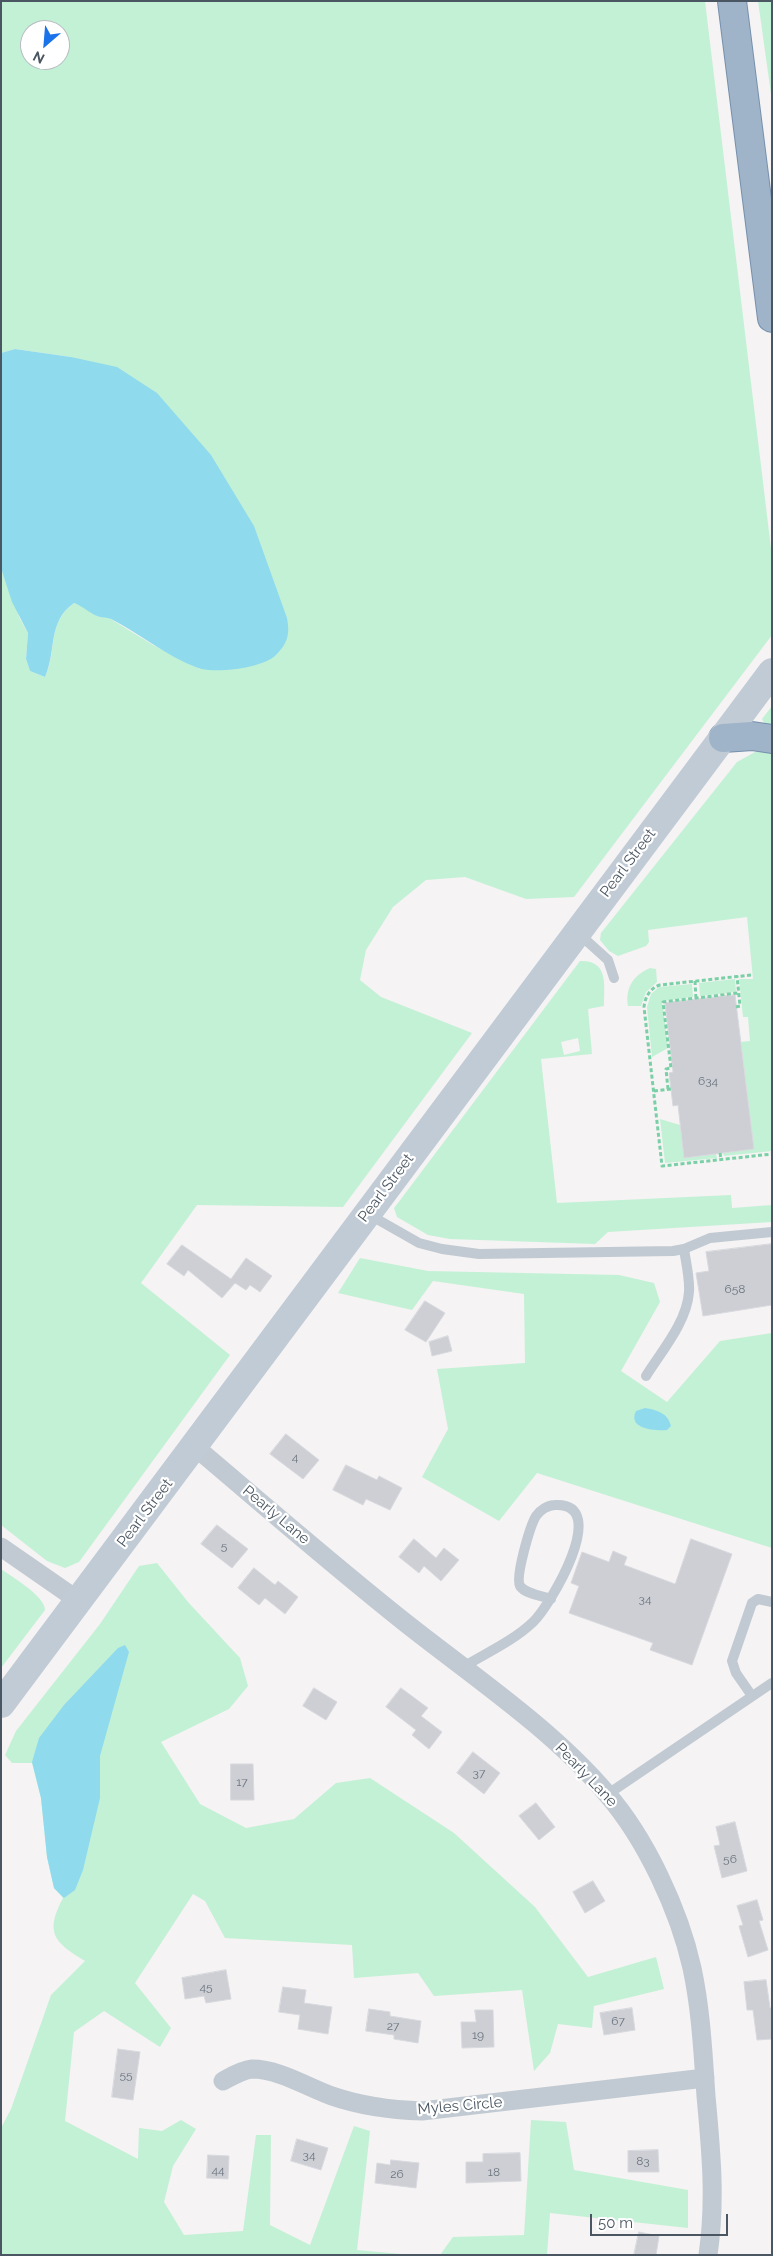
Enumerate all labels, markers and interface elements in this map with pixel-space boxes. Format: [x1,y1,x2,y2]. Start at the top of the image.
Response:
north arrow [20,20,70,70]
text: N [30,48,47,67]
street label: Pearl Street [596,825,660,901]
house number: 634 [698,1074,718,1088]
street label: Pearl Street [354,1150,418,1226]
house number: 658 [725,1282,745,1296]
house number: 4 [292,1450,298,1464]
street label: Pearl Street [113,1475,177,1551]
street label: Pearly Lane [239,1482,313,1548]
house number: 5 [221,1539,227,1553]
house number: 34 [639,1592,651,1606]
street label: Pearly Lane [551,1739,621,1811]
house number: 37 [473,1766,485,1780]
house number: 17 [236,1775,248,1789]
house number: 56 [723,1852,737,1866]
house number: 45 [199,1980,213,1994]
house number: 67 [611,2014,625,2028]
house number: 27 [387,2019,399,2033]
house number: 19 [472,2028,484,2042]
house number: 55 [119,2068,133,2082]
street label: Myles Circle [417,2093,503,2119]
house number: 34 [303,2148,315,2162]
house number: 83 [636,2154,650,2168]
house number: 44 [211,2163,225,2177]
house number: 18 [488,2165,500,2179]
house number: 26 [390,2167,404,2181]
scale bar [593,2204,730,2236]
text: 50 m [598,2214,633,2232]

